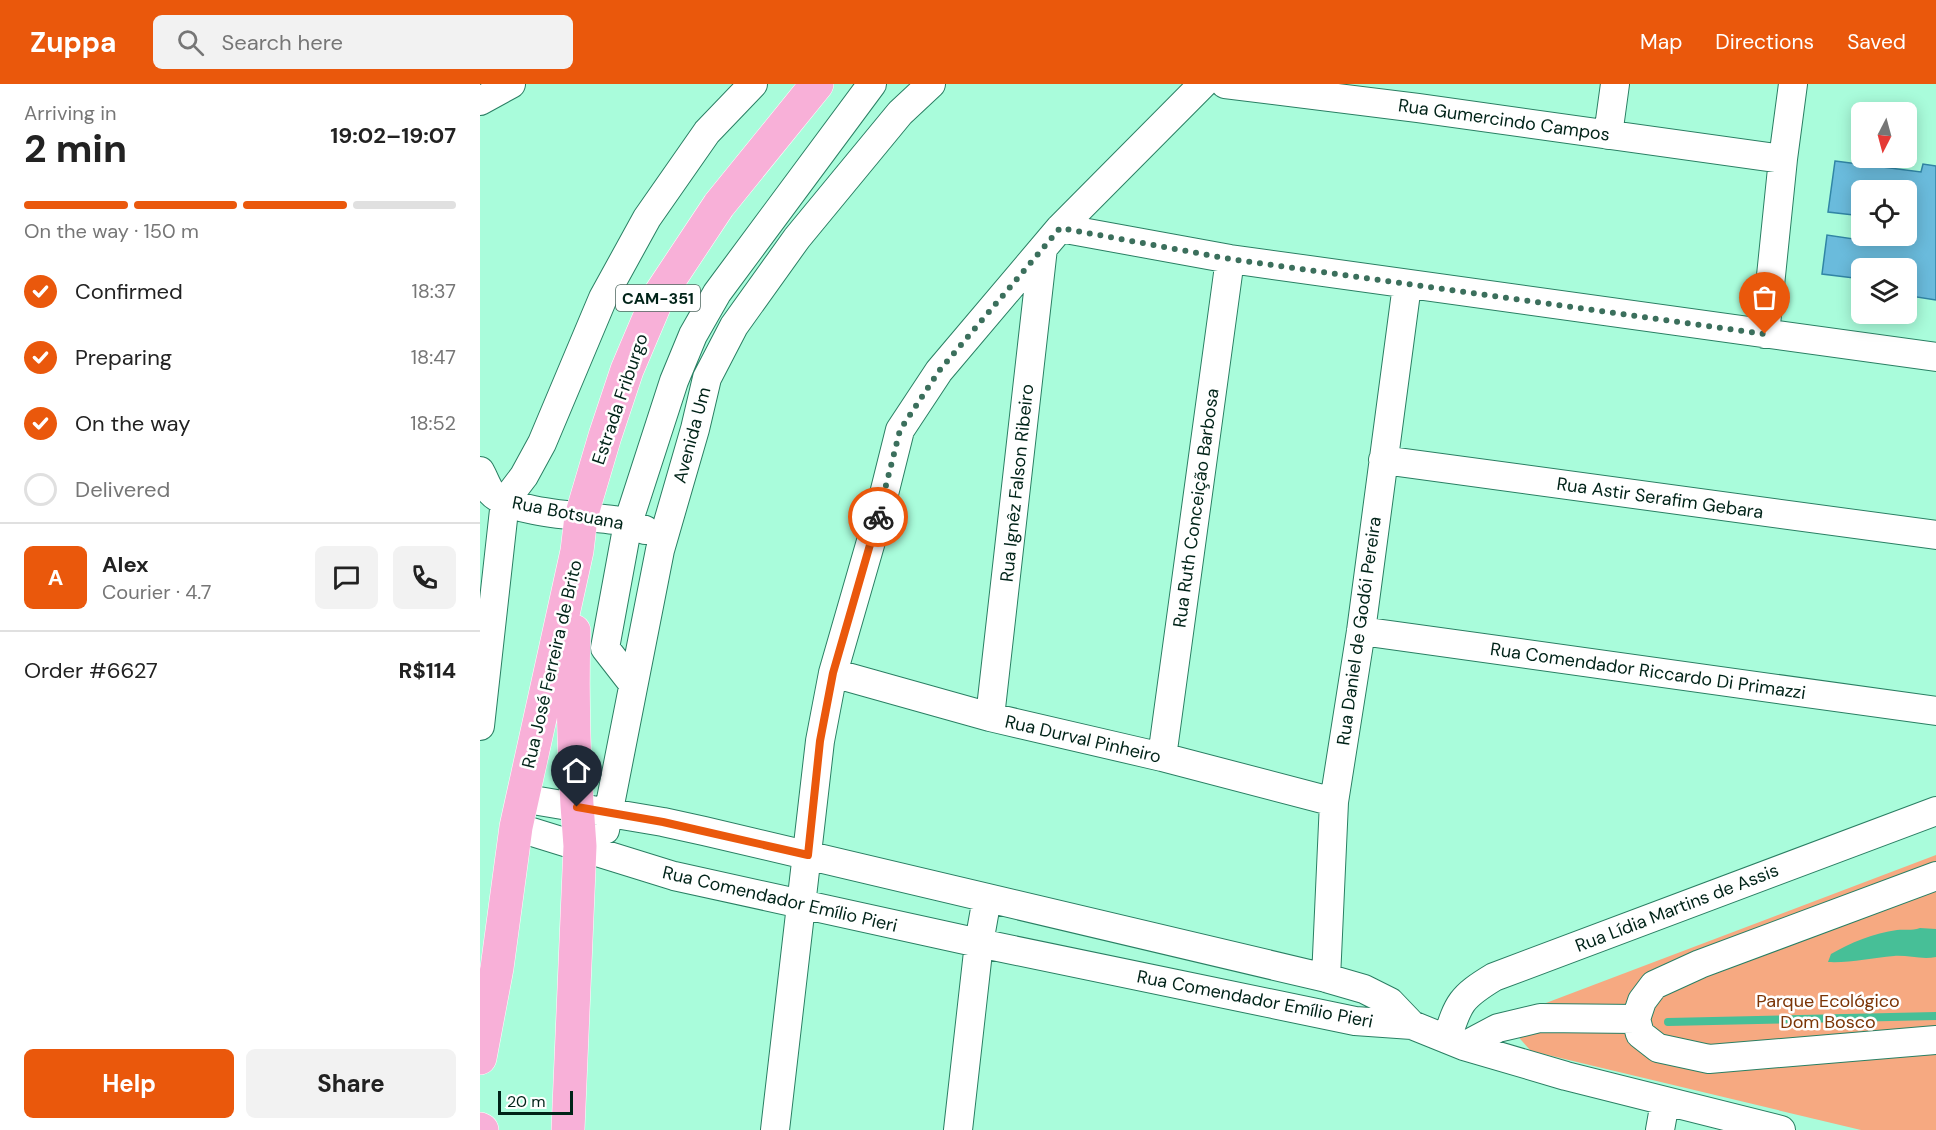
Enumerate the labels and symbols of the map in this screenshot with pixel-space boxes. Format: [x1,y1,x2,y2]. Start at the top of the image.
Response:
street label: Rua Gumercindo Campos [1397,93,1611,147]
north arrow [1851,102,1917,168]
pin [1739,272,1790,334]
road number: CAM-351 [616,285,700,311]
street label: Estrada Friburgo [586,330,654,468]
street label: Rua Ignêz Falson Ribeiro [995,383,1039,583]
street label: Avenida Um [668,384,716,486]
street label: Rua Ruth Conceição Barbosa [1167,387,1225,629]
street label: Rua Astir Serafim Gebara [1555,472,1765,524]
courier [848,487,908,547]
street label: Rua Botsuana [510,490,626,536]
street label: Rua Daniel de Godói Pereira [1331,515,1387,747]
street label: Rua José Ferreira de Brito [516,557,588,771]
street label: Rua Comendador Riccardo Di Primazzi [1489,637,1807,705]
street label: Rua Durval Pinheiro [1003,709,1163,769]
pin [551,745,602,807]
street label: Rua Lídia Martins de Assis [1572,858,1782,958]
street label: Rua Comendador Emílio Pieri [660,860,900,938]
street label: Rua Comendador Emílio Pieri [1135,964,1375,1034]
park label: Parque Ecológico Dom Bosco [1756,989,1900,1034]
scale bar [498,1088,573,1116]

